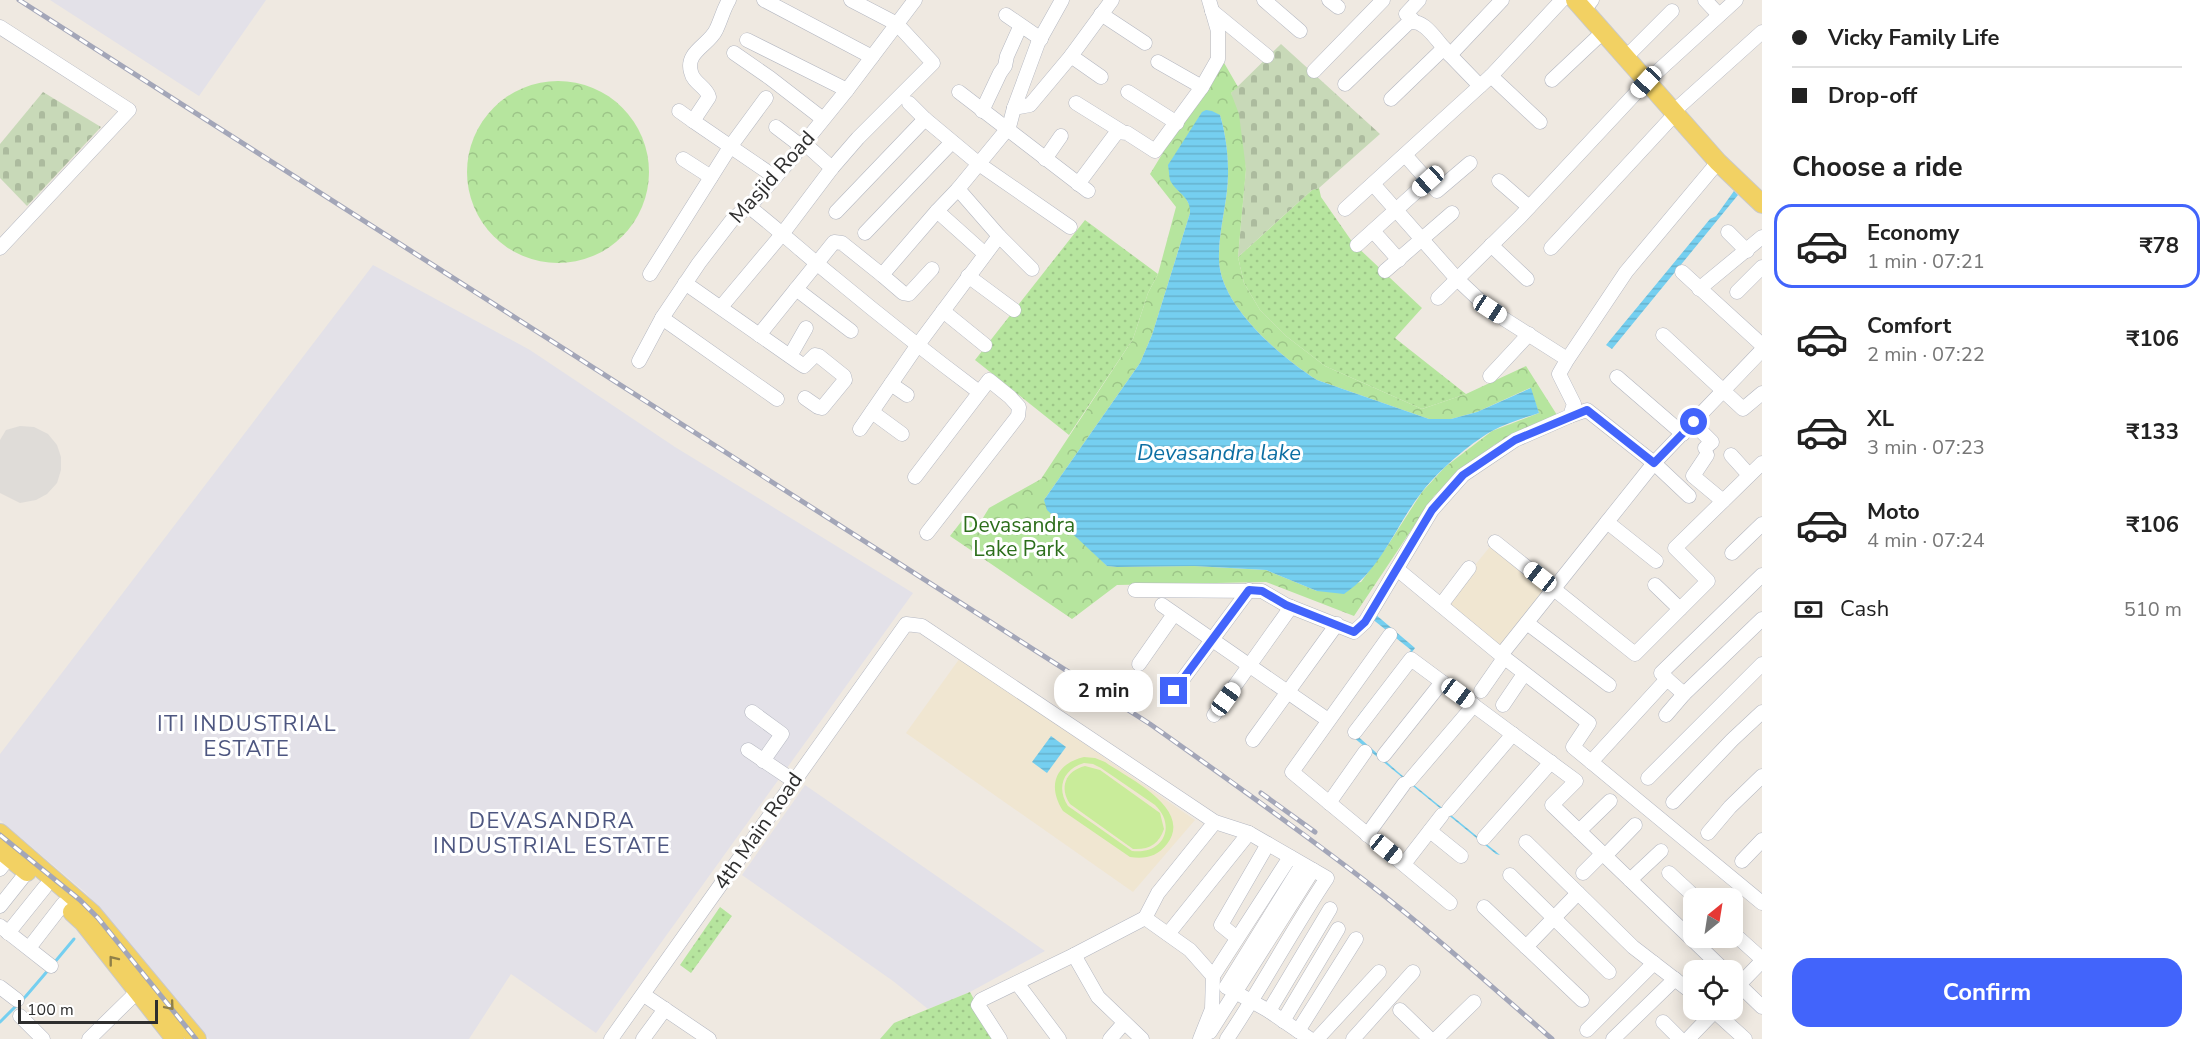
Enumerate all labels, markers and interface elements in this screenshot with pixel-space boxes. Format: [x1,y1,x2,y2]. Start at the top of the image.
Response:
text: Vicky Family Life [1828,23,1999,53]
car [1627,63,1665,101]
text: Drop-off [1828,81,1917,111]
street label: Masjid Road [723,125,821,229]
text: Choose a ride [1792,149,1963,186]
car [1409,162,1447,200]
text: Economy [1867,218,1959,248]
icon: car [1795,219,1849,273]
text: ₹78 [2139,231,2179,261]
text: 1 min · 07:21 [1867,248,1985,275]
car [1470,292,1510,326]
text: Comfort [1867,311,1951,341]
icon: car [1795,312,1849,366]
text: ₹106 [2126,324,2179,354]
text: 2 min · 07:22 [1867,341,1985,368]
text: XL [1867,404,1894,434]
icon: car [1795,405,1849,459]
route start [1680,408,1707,435]
text: ₹133 [2126,417,2179,447]
text: 3 min · 07:23 [1867,434,1985,461]
water label: Devasandra lake [1137,438,1301,468]
text: Moto [1867,497,1920,527]
icon: car [1795,498,1849,552]
text: ₹106 [2126,510,2179,540]
park label: Devasandra Lake Park [963,511,1075,563]
text: 4 min · 07:24 [1867,527,1985,554]
car [1520,559,1560,595]
icon: cash [1792,593,1825,626]
text: Cash [1840,594,1889,624]
text: 510 m [2124,596,2182,623]
callout: 2 min [1054,670,1153,712]
car [1438,675,1478,711]
text: 2 min [1078,677,1129,704]
route end [1160,677,1187,704]
car [1208,679,1244,719]
district label: ITI INDUSTRIAL ESTATE [157,709,337,764]
street label: 4th Main Road [707,767,809,895]
district label: DEVASANDRA INDUSTRIAL ESTATE [433,806,671,861]
car [1366,831,1406,867]
north arrow [1683,888,1743,948]
map controls [1683,888,1743,1020]
one-way arrow [109,956,120,967]
button: Confirm [1792,958,2182,1027]
button: locate [1683,960,1743,1020]
scale bar [18,997,158,1024]
text: 100 m [27,999,74,1021]
one-way arrow [163,999,174,1010]

